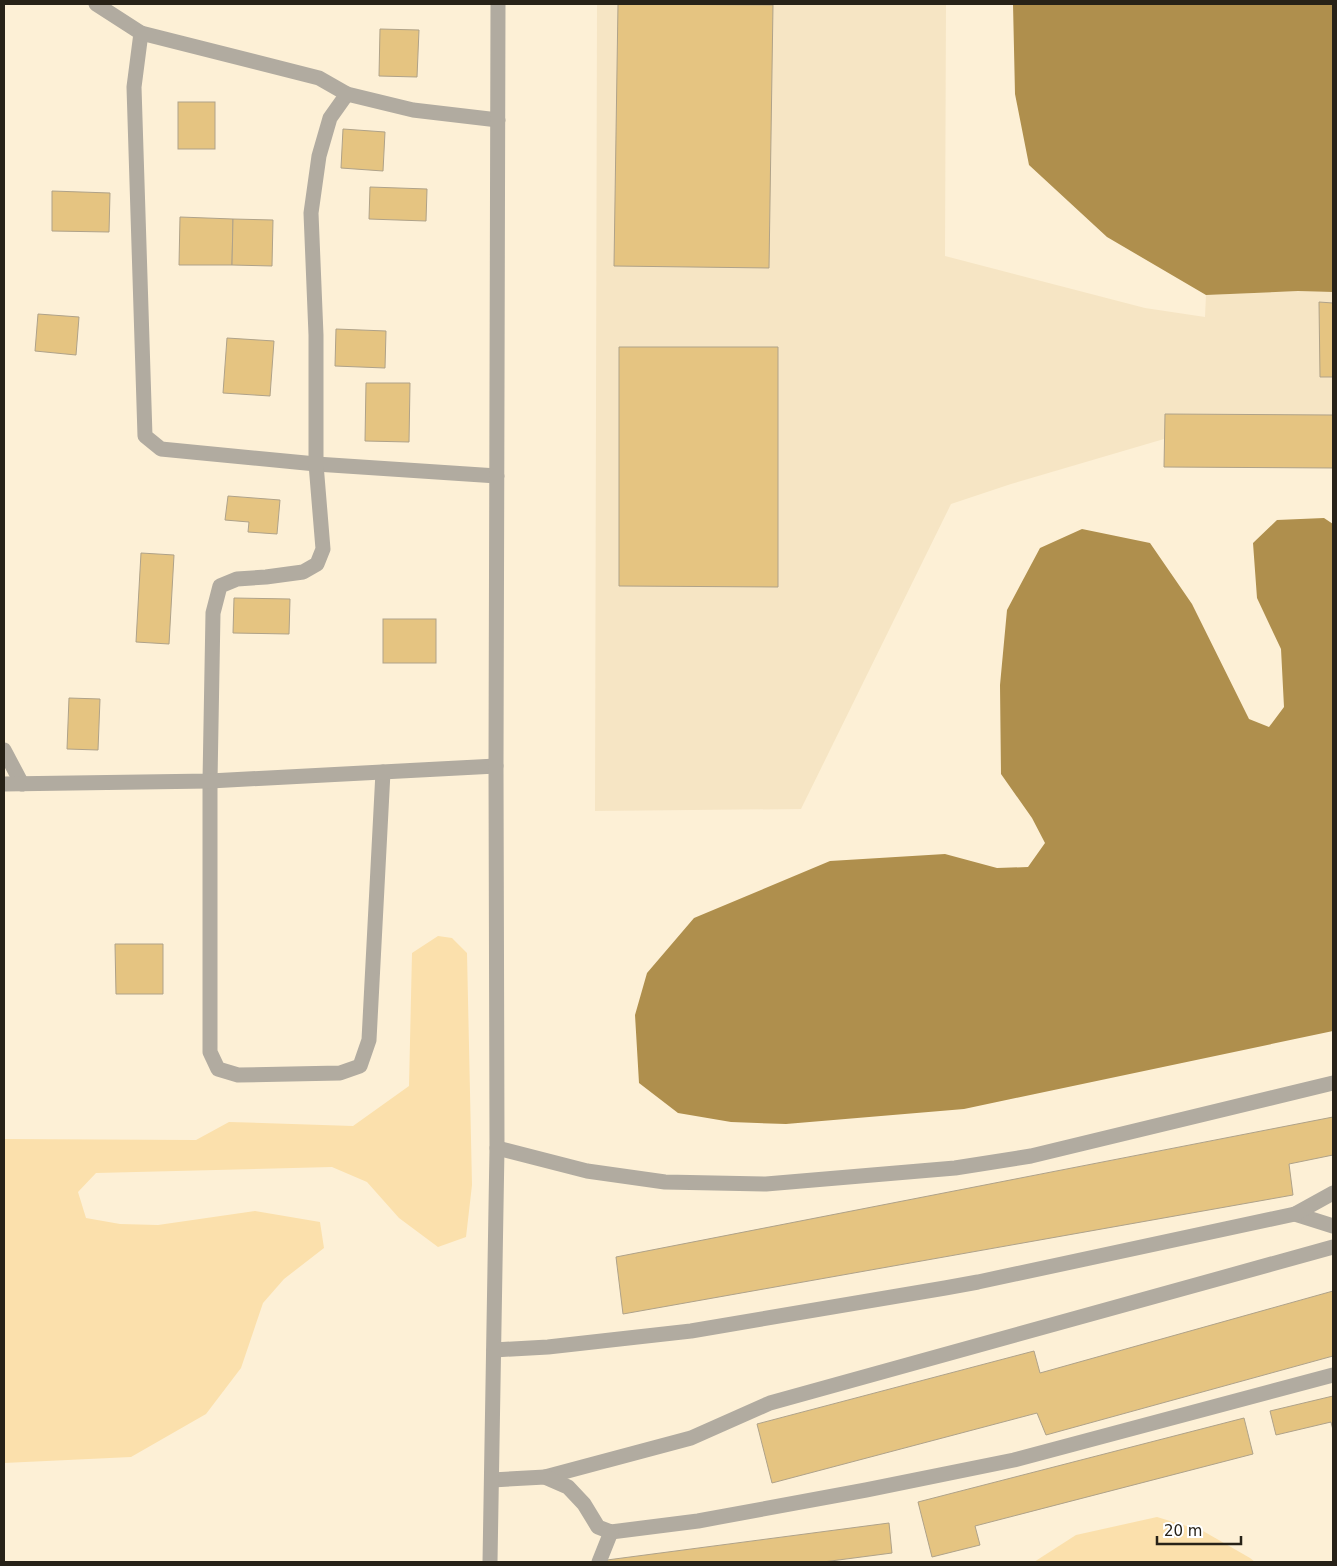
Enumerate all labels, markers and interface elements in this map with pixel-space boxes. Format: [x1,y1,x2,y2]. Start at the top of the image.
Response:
scale bar [1157,1514,1241,1546]
text: 20 m [1164,1522,1202,1540]

